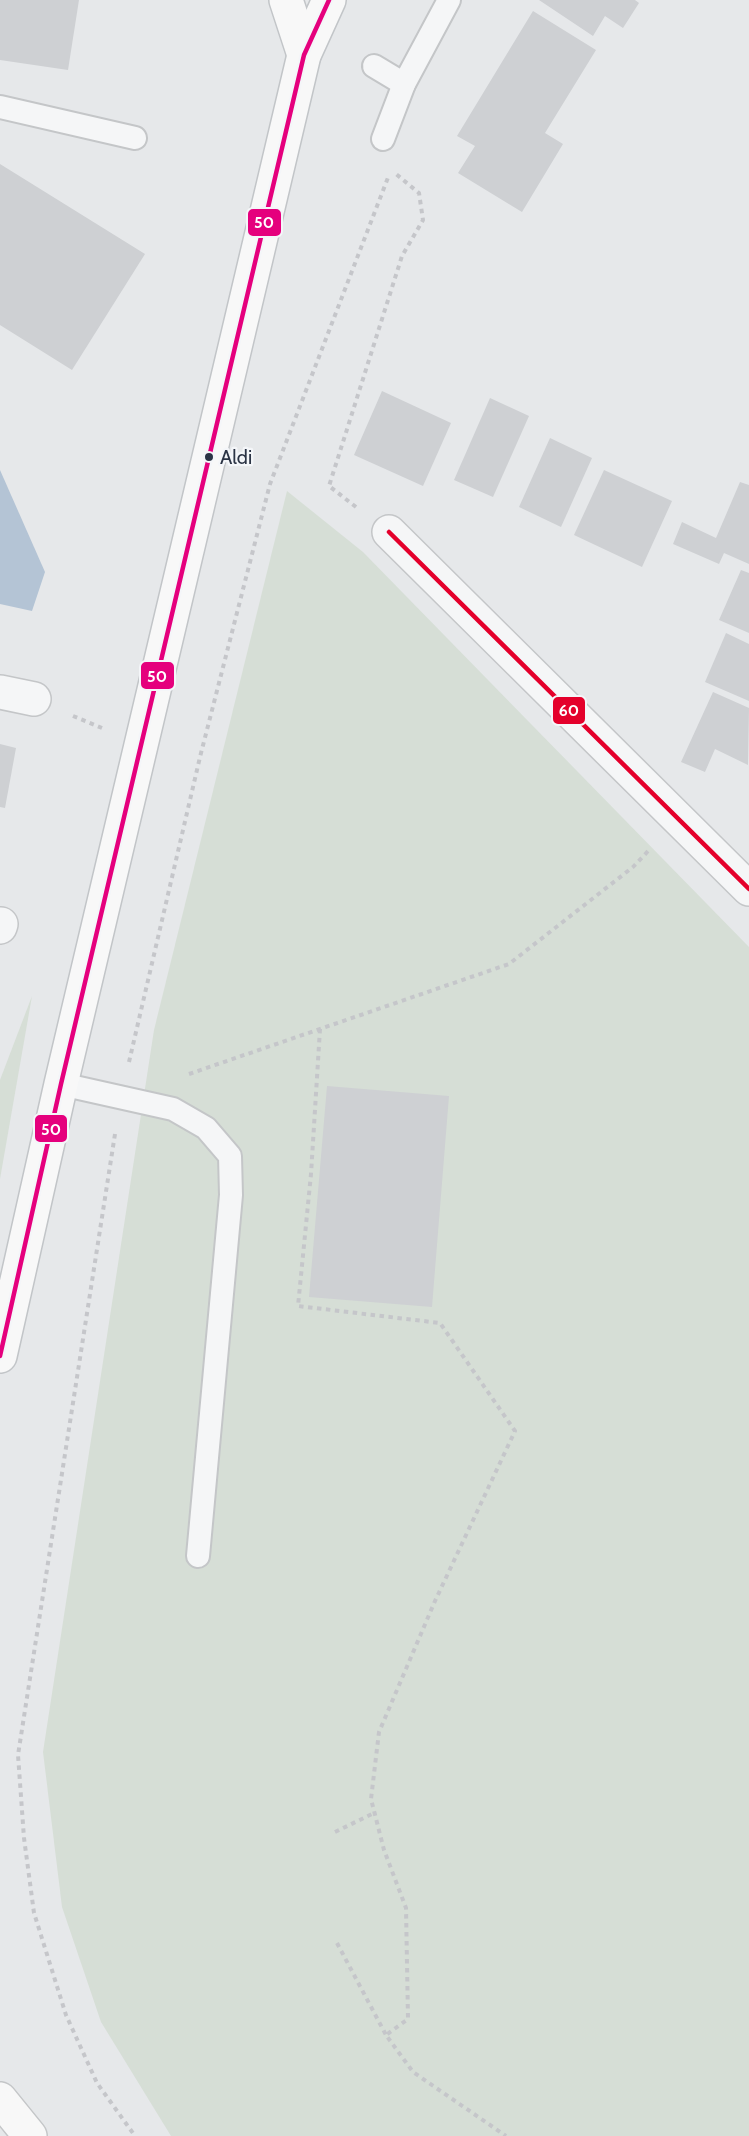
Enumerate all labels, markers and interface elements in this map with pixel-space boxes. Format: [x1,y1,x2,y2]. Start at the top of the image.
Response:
line badge: 50 [247,208,282,237]
text: 50 [254,213,274,232]
place label: Aldi [220,445,252,469]
marker: Aldi [203,451,215,463]
line badge: 50 [140,661,175,690]
text: 50 [147,667,167,686]
line badge: 60 [552,696,586,725]
text: 60 [559,701,579,720]
line badge: 50 [34,1114,68,1143]
text: 50 [41,1120,61,1139]

